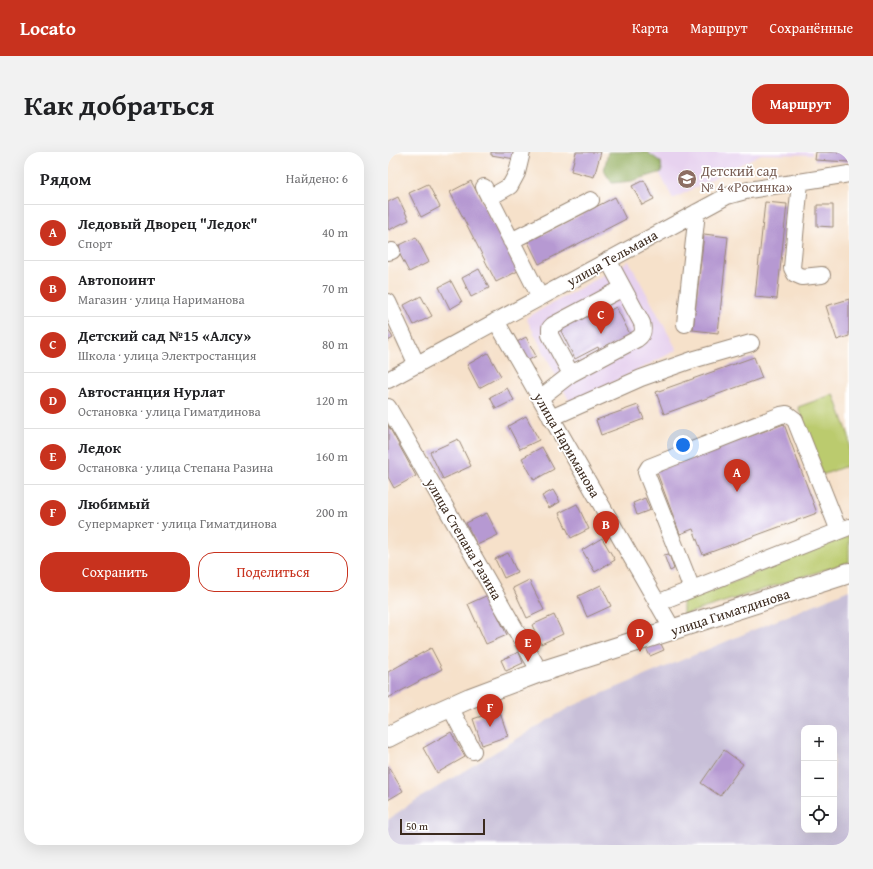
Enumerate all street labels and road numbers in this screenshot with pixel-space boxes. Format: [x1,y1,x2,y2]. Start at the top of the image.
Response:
street label: улица Тельмана [562,225,661,292]
street label: улица Нариманова [528,388,605,501]
street label: улица Степана Разина [420,474,507,604]
street label: улица Гиматдинова [667,583,792,641]

